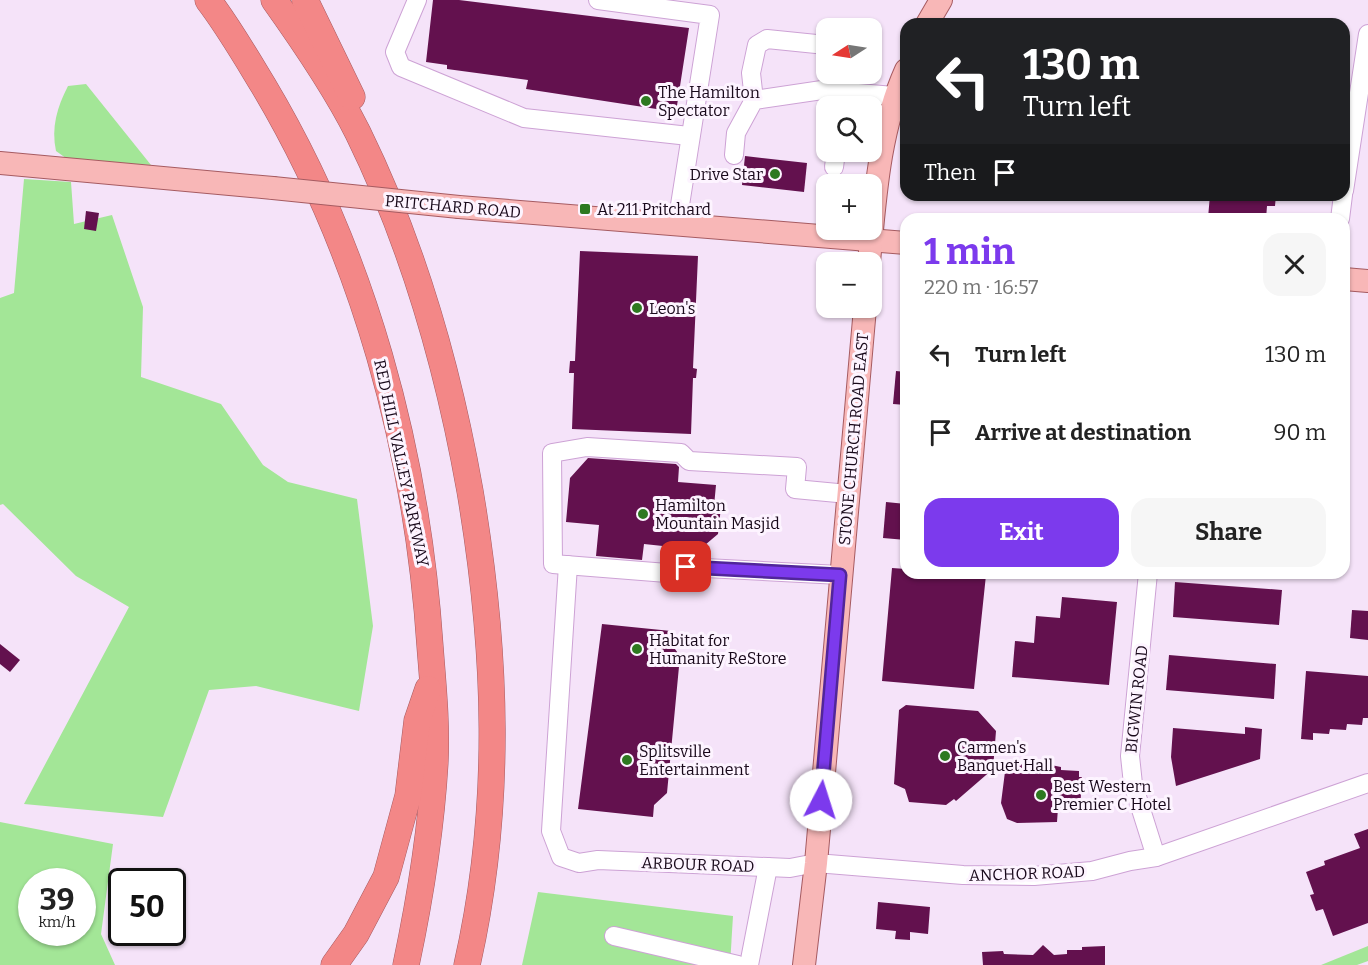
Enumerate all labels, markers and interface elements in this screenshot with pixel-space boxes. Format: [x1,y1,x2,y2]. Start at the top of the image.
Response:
north arrow [816,18,882,84]
map controls [816,18,882,318]
text: 130 m [1023,40,1140,90]
icon: left [924,42,1002,120]
place label: The Hamilton Spectator [658,83,760,120]
text: Turn left [1023,91,1131,123]
marker: The Hamilton Spectator [639,94,653,108]
button: search [816,96,882,162]
icon: arrive [988,156,1021,189]
text: Then [924,159,976,186]
place label: Drive Star [690,165,763,184]
marker: Drive Star [768,167,782,181]
button: + [816,174,882,240]
street label: PRITCHARD ROAD [384,191,522,222]
place label: At 211 Pritchard [597,200,712,219]
marker: At 211 Pritchard [578,202,592,216]
text: 1 min [924,230,1015,274]
button: close [1263,233,1326,296]
button: − [816,252,882,318]
text: 220 m · 16:57 [924,275,1038,299]
place label: Leon's [649,299,695,318]
marker: Leon's [630,301,644,315]
street label: STONE CHURCH ROAD EAST [835,332,872,546]
icon: left [924,338,957,371]
text: Turn left [975,341,1067,368]
text: 130 m [1265,341,1326,368]
street label: RED HILL VALLEY PARKWAY [370,358,433,569]
icon: arrive [924,416,957,449]
text: Arrive at destination [975,419,1191,446]
text: 90 m [1274,419,1326,446]
place label: Hamilton Mountain Masjid [655,496,780,533]
button: Exit [924,498,1119,567]
button: Share [1131,498,1326,567]
marker: Hamilton Mountain Masjid [636,507,650,521]
pin [660,541,711,592]
icon: arrive [669,550,702,583]
place label: Habitat for Humanity ReStore [649,631,786,668]
marker: Habitat for Humanity ReStore [630,642,644,656]
street label: BIGWIN ROAD [1121,644,1152,754]
place label: Carmen's Banquet Hall [957,738,1054,775]
place label: Splitsville Entertainment [639,742,750,779]
marker: Carmen's Banquet Hall [938,749,952,763]
marker: Splitsville Entertainment [620,753,634,767]
position arrow [789,768,853,832]
place label: Best Western Premier C Hotel [1053,777,1171,814]
marker: Best Western Premier C Hotel [1034,788,1048,802]
street label: ARBOUR ROAD [641,853,755,876]
street label: ANCHOR ROAD [969,862,1086,885]
speed limit sign: 50 [108,868,186,946]
text: 39 [39,882,75,918]
text: km/h [38,913,76,931]

